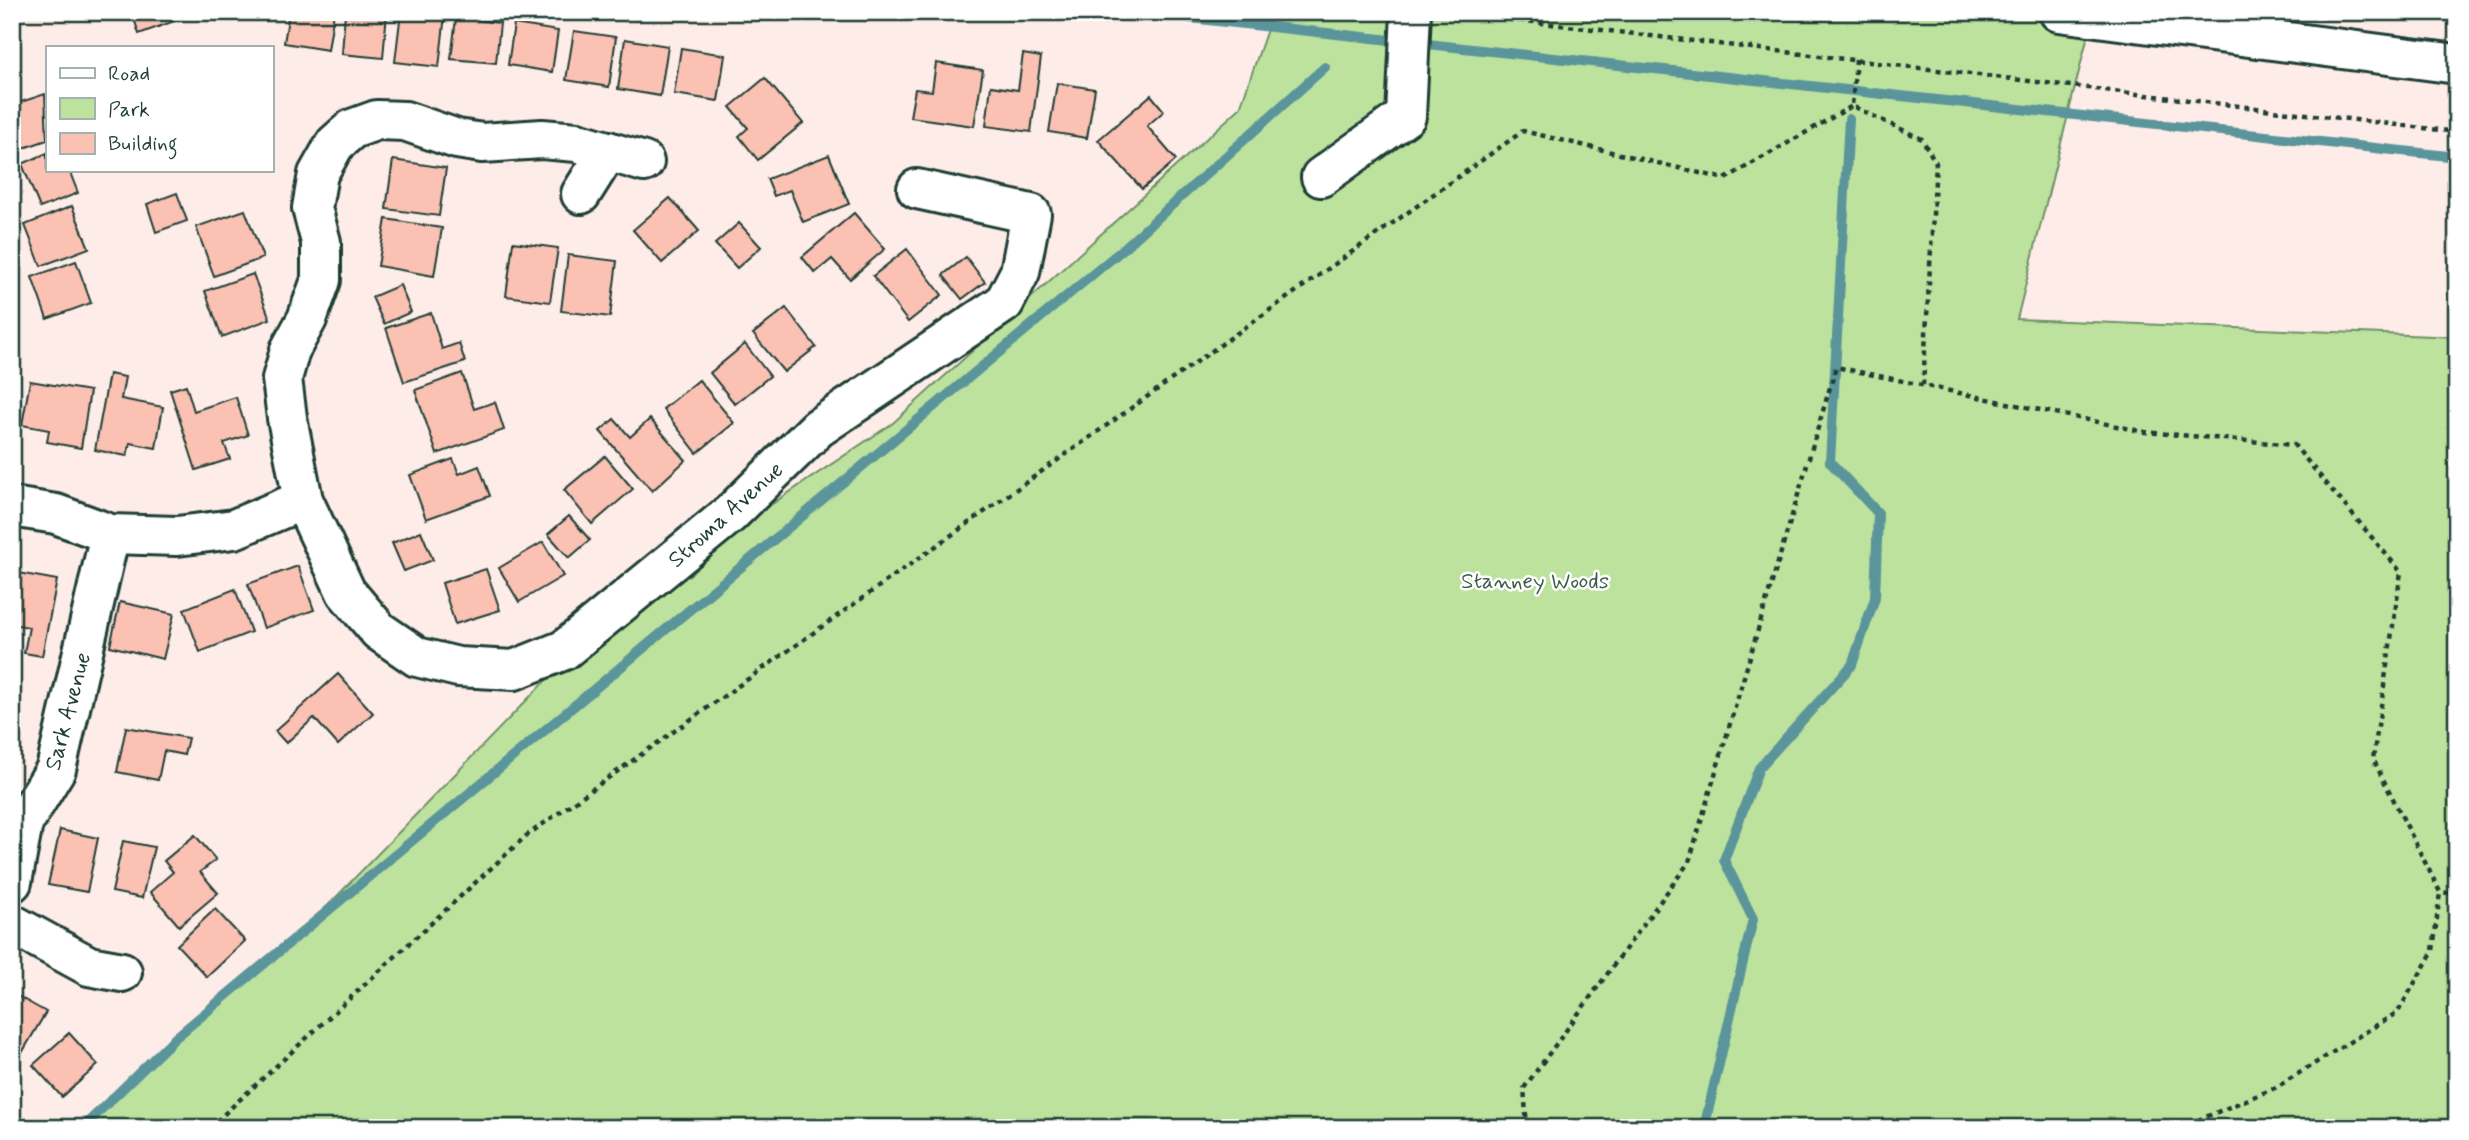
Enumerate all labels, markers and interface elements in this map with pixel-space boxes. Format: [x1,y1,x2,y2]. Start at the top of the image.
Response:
legend [46,46,273,172]
text: Road [108,60,150,88]
text: Park [108,96,150,124]
text: Building [108,130,178,160]
street label: Stroma Avenue [662,456,790,575]
park label: Stanney Woods [1461,567,1609,597]
street label: Sark Avenue [39,649,99,774]

